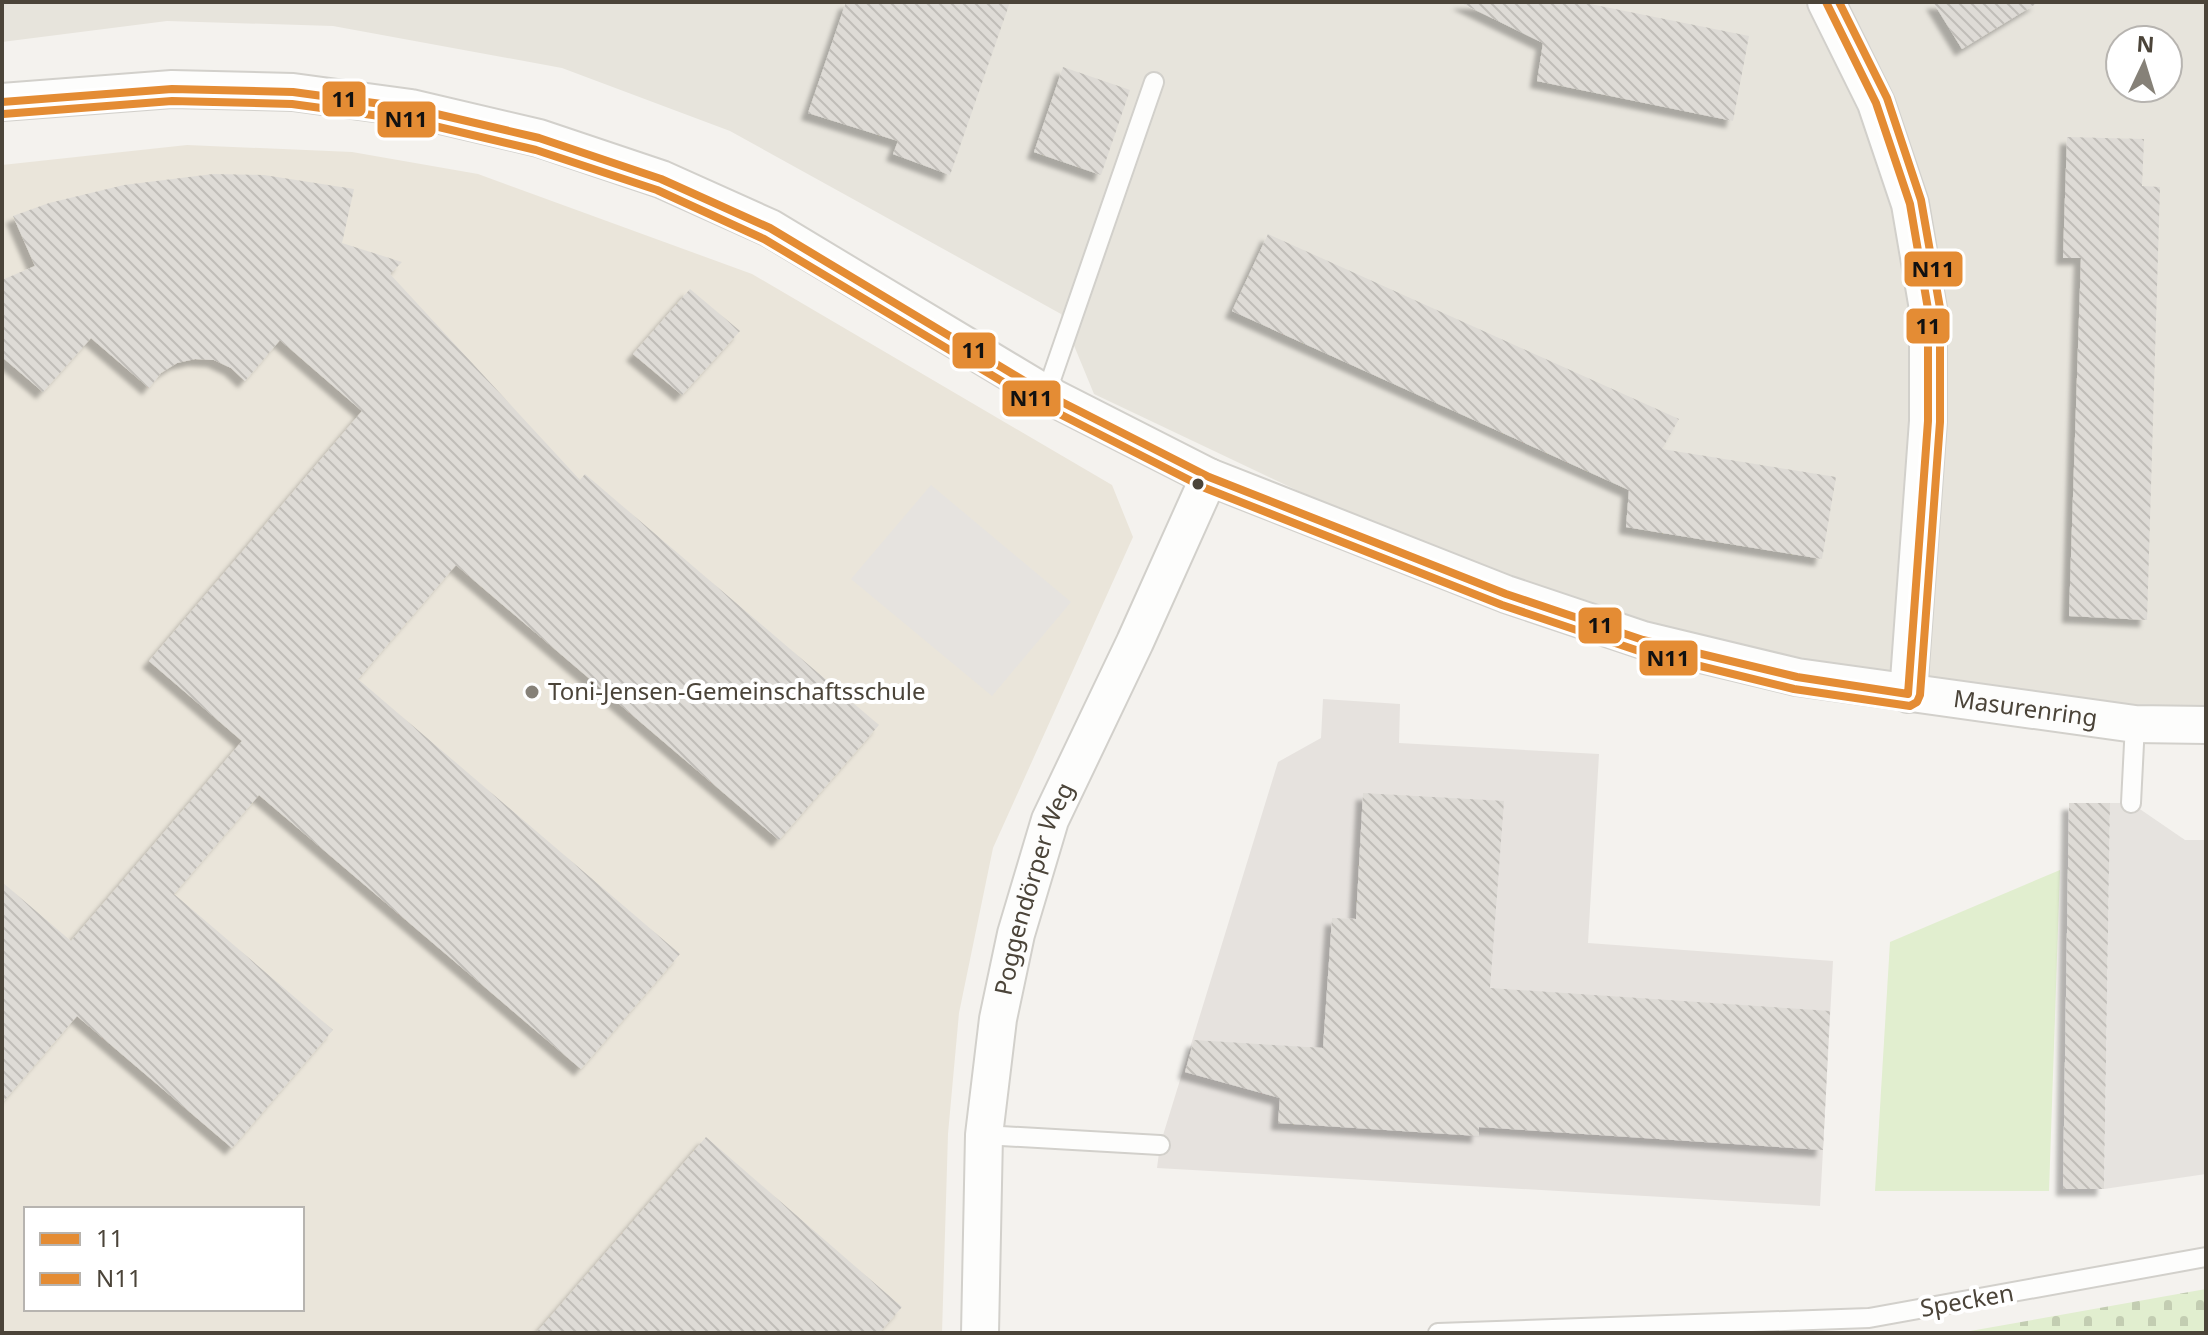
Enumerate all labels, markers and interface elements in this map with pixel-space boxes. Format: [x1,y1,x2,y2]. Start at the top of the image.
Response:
north arrow [2104,24,2184,104]
text: N [2135,27,2155,59]
line badge: 11 [321,80,367,118]
text: 11 [331,83,357,113]
line badge: N11 [376,100,437,139]
text: N11 [384,103,428,133]
line badge: N11 [1903,250,1964,288]
text: N11 [1911,253,1955,283]
line badge: 11 [1905,307,1951,345]
text: 11 [1915,310,1941,340]
line badge: 11 [951,331,997,370]
text: 11 [961,334,987,364]
line badge: N11 [1001,379,1062,418]
text: N11 [1009,382,1053,412]
unlabelled marker [1190,476,1206,492]
line badge: 11 [1577,606,1623,645]
text: 11 [1587,609,1613,639]
line badge: N11 [1638,639,1699,677]
text: N11 [1646,642,1690,672]
place label: Toni-Jensen-Gemeinschaftsschule [548,674,926,707]
street label: Masurenring [1951,681,2100,734]
marker: Toni-Jensen-Gemeinschaftsschule [523,683,541,701]
street label: Poggendörper Weg [986,776,1081,998]
legend [24,1207,304,1311]
text: 11 [96,1221,123,1254]
text: N11 [96,1261,142,1294]
street label: Specken [1917,1275,2016,1324]

